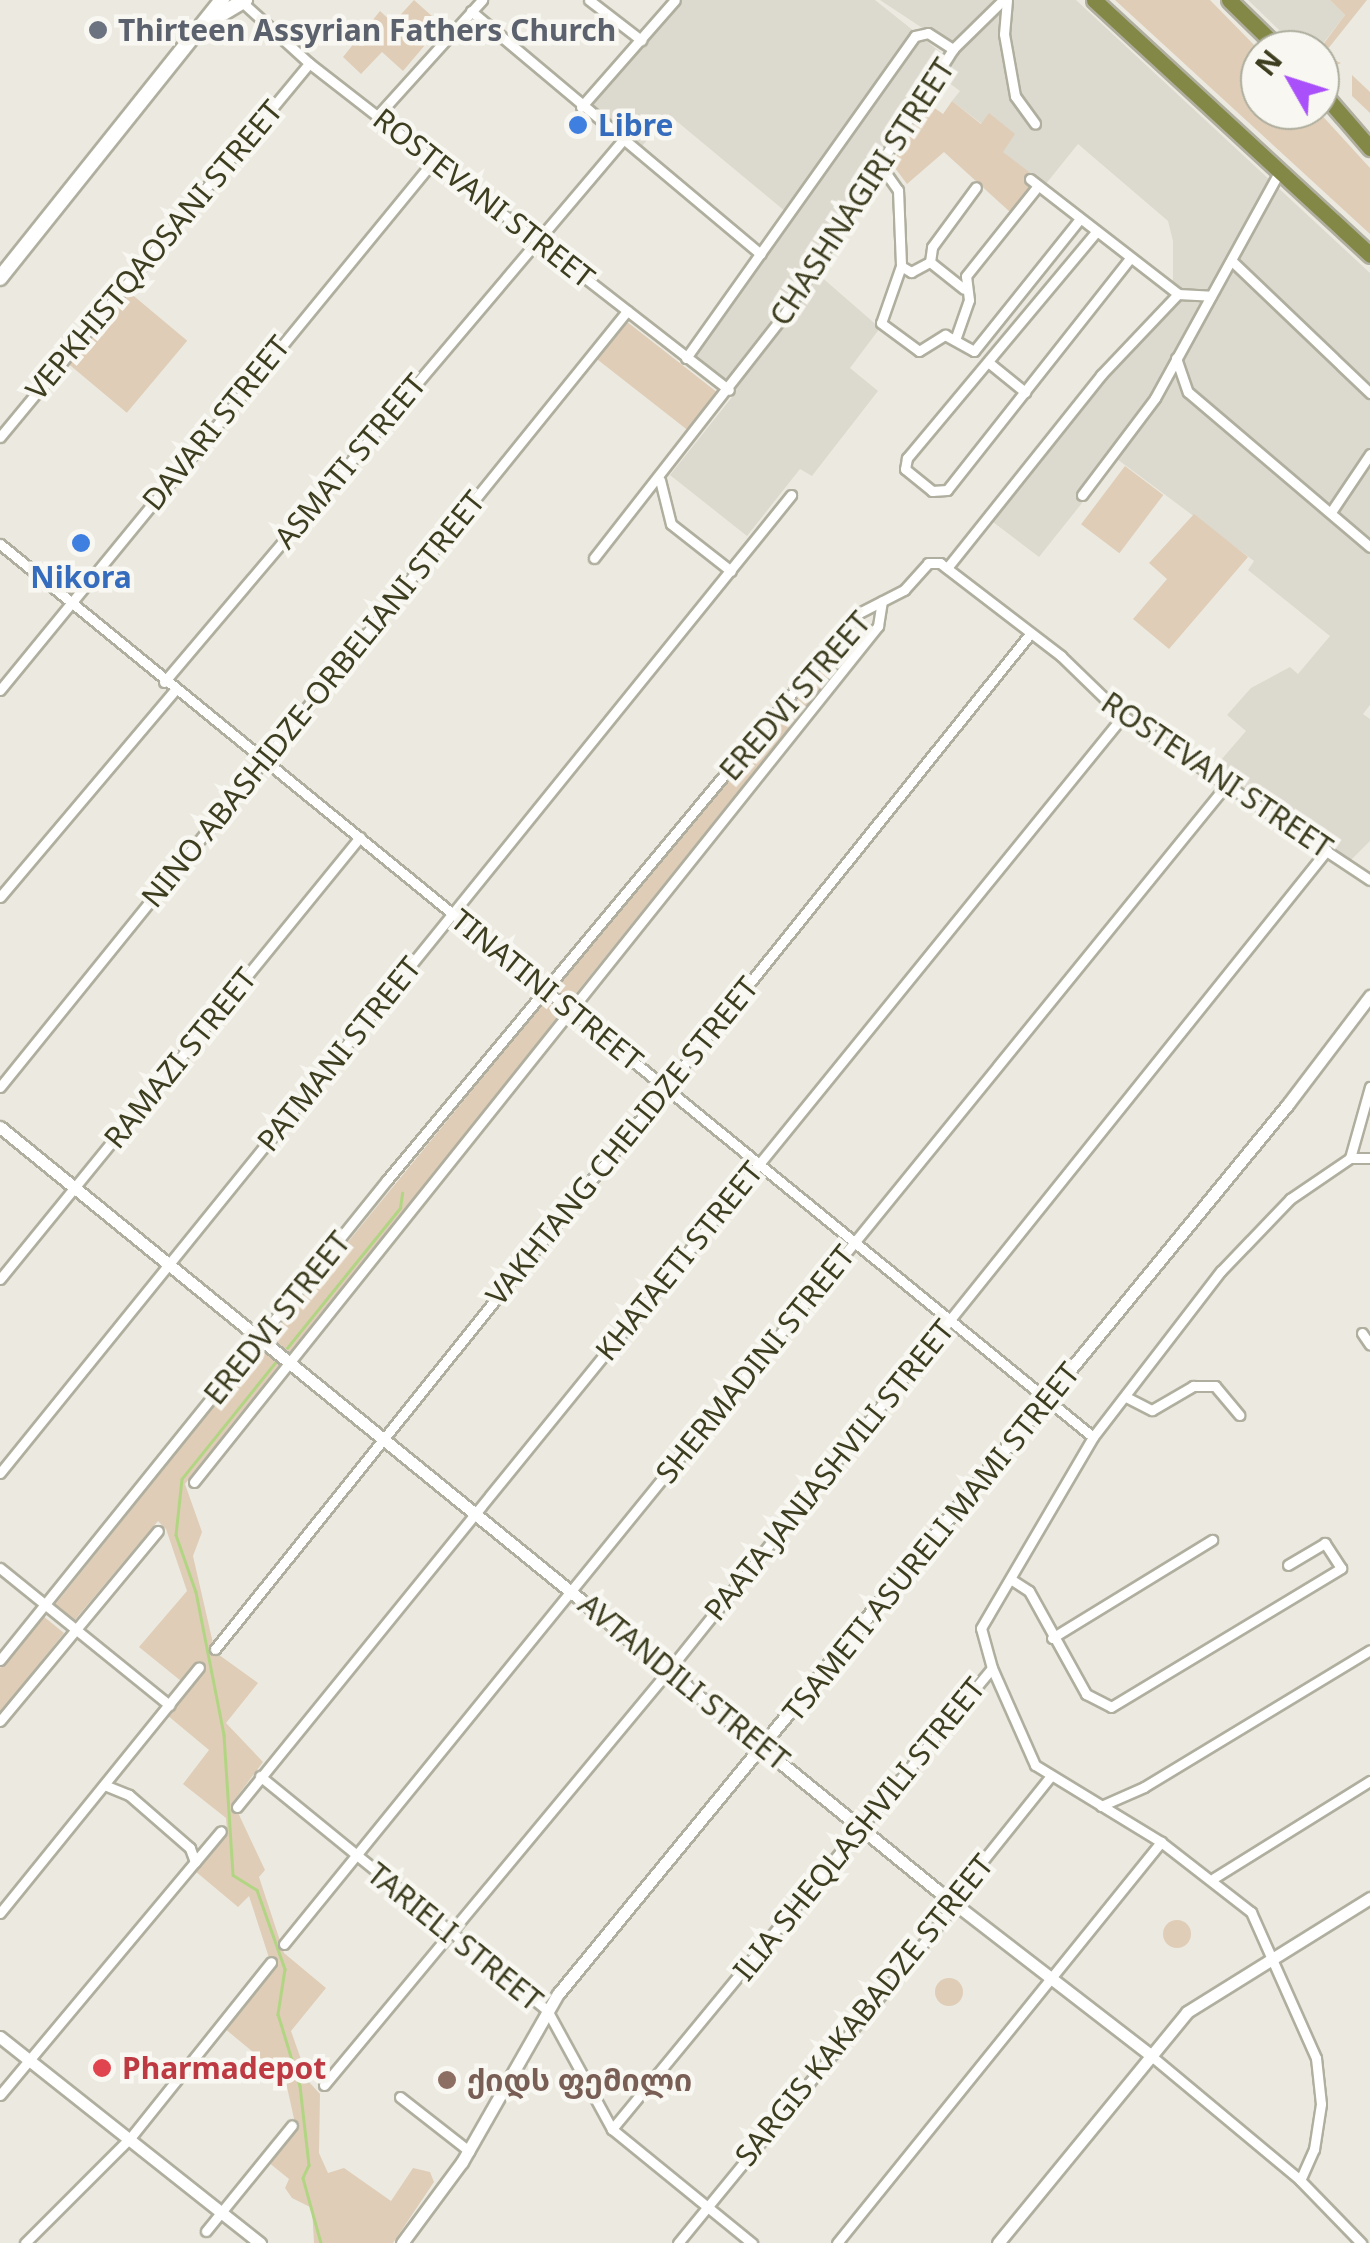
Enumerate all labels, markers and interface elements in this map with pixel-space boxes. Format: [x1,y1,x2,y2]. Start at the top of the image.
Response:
place label: Thirteen Assyrian Fathers Church [118,12,616,48]
marker: Thirteen Assyrian Fathers Church [87,19,109,41]
north arrow [1240,30,1340,130]
text: N [1246,42,1290,83]
street label: CHASHNAGIRI STREET [762,52,962,332]
street label: VEPKHISTQAOSANI STREET [18,93,290,407]
street label: ROSTEVANI STREET [366,101,602,295]
place label: Libre [598,107,673,143]
marker: Libre [567,114,589,136]
street label: DAVARI STREET [135,329,297,517]
street label: ASMATI STREET [267,367,433,555]
street label: NINO ABASHIDZE-ORBELIANI STREET [134,484,492,914]
marker: Nikora [70,532,92,554]
place label: Nikora [30,559,132,595]
street label: EREDVI STREET [712,604,878,788]
street label: ROSTEVANI STREET [1095,684,1339,866]
street label: TINATINI STREET [444,902,650,1078]
street label: PATMANI STREET [250,950,428,1158]
street label: RAMAZI STREET [96,961,264,1155]
street label: VAKHTANG CHELIDZE STREET [478,970,766,1312]
street label: KHATAETI STREET [588,1155,770,1367]
street label: EREDVI STREET [196,1225,358,1411]
street label: SHERMADINI STREET [648,1238,862,1490]
street label: PAATA JANIASHVILI STREET [697,1312,961,1628]
street label: TSAMETI ASURELI MAMI STREET [775,1355,1087,1729]
street label: AVTANDILI STREET [572,1586,796,1778]
street label: ILIA SHEQLASHVILI STREET [726,1670,992,1988]
street label: SARGIS KAKABADZE STREET [727,1847,1001,2173]
street label: TARIELI STREET [360,1855,550,2019]
place label: Pharmadepot [122,2050,326,2086]
marker: Pharmadepot [91,2057,113,2079]
place label: ქიდს ფემილი [467,2062,692,2098]
marker: ქიდს ფემილი [436,2069,458,2091]

